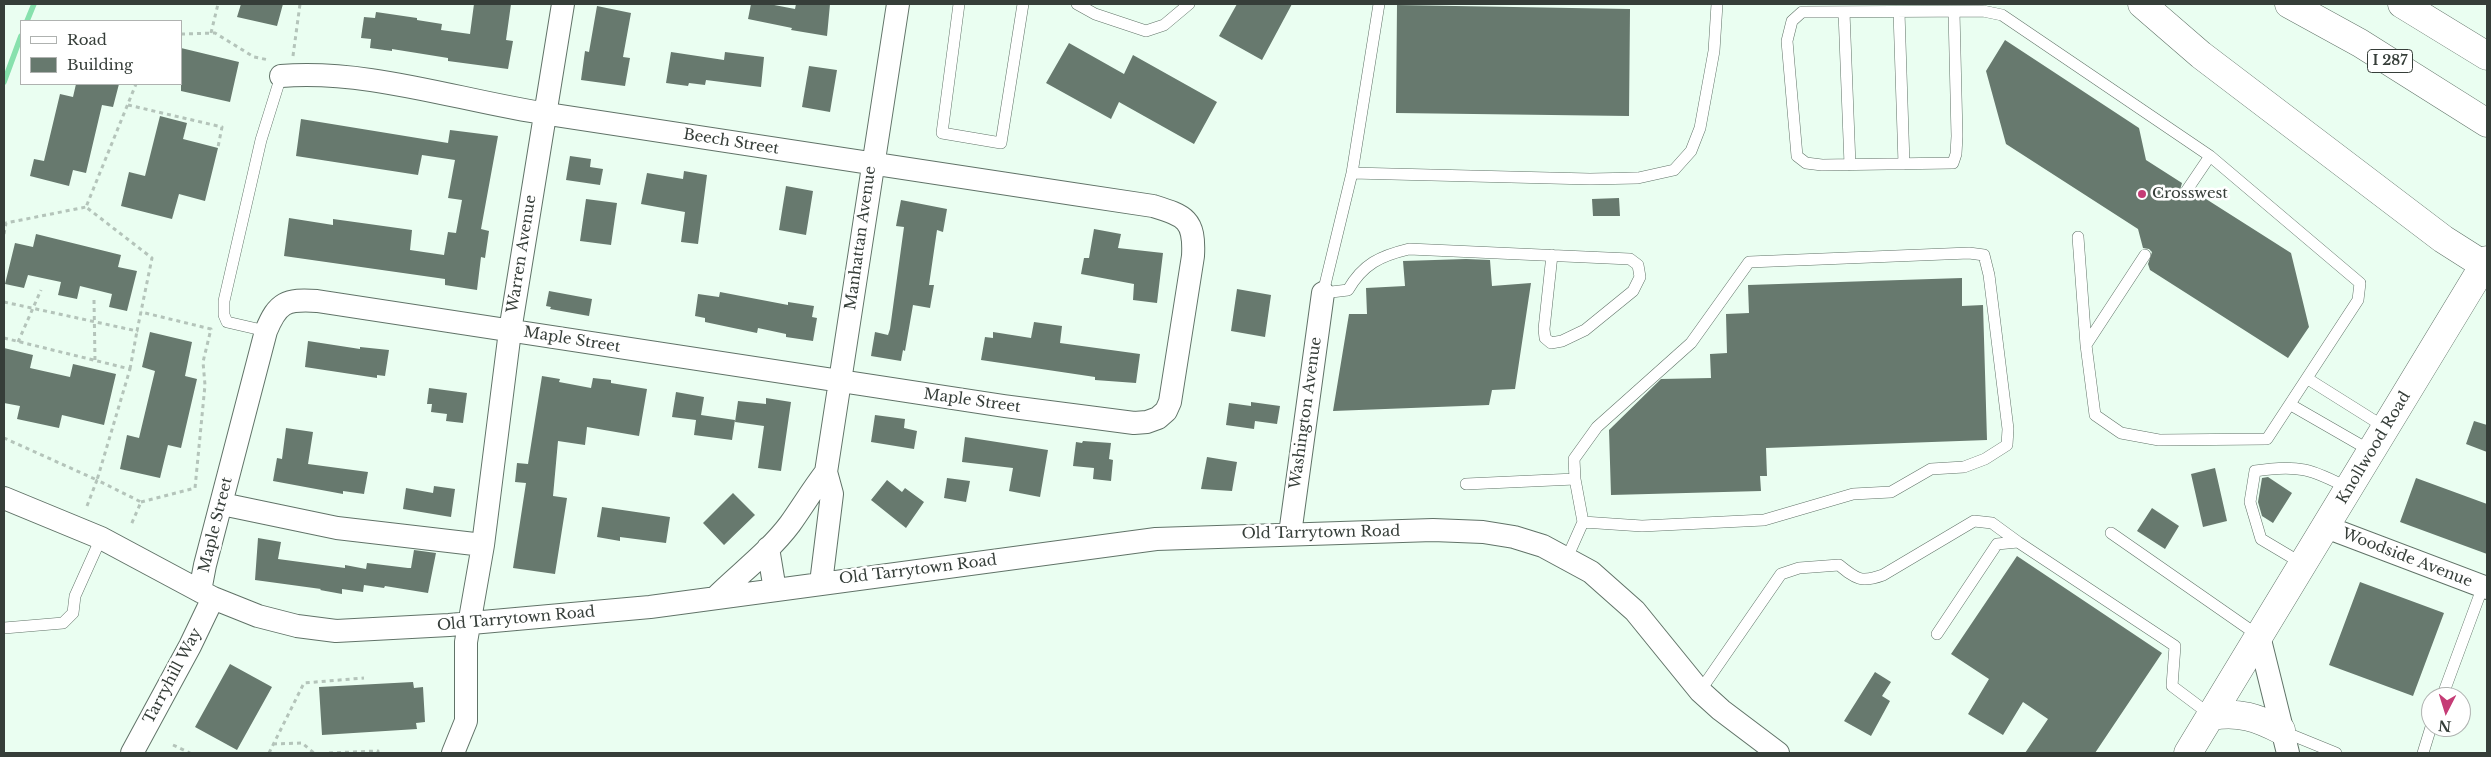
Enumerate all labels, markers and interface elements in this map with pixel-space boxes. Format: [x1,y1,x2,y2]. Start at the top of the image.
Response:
legend [20,20,182,85]
text: Road [67,30,107,49]
road number: I 287 [2368,49,2412,72]
text: Building [67,55,133,74]
street label: Beech Street [682,126,780,158]
street label: Manhattan Avenue [842,165,880,311]
place label: Crosswest [2152,185,2228,203]
marker: Crosswest [2136,188,2148,200]
street label: Warren Avenue [504,194,540,314]
street label: Maple Street [522,323,622,357]
street label: Washington Avenue [1286,336,1326,490]
street label: Maple Street [922,385,1022,417]
street label: Knollwood Road [2333,389,2415,507]
street label: Maple Street [195,475,237,575]
street label: Old Tarrytown Road [1242,523,1400,543]
street label: Woodside Avenue [2339,525,2475,591]
street label: Old Tarrytown Road [838,551,998,589]
street label: Old Tarrytown Road [436,603,596,635]
street label: Tarryhill Way [140,625,206,727]
north arrow [2421,687,2471,737]
text: N [2437,716,2452,735]

